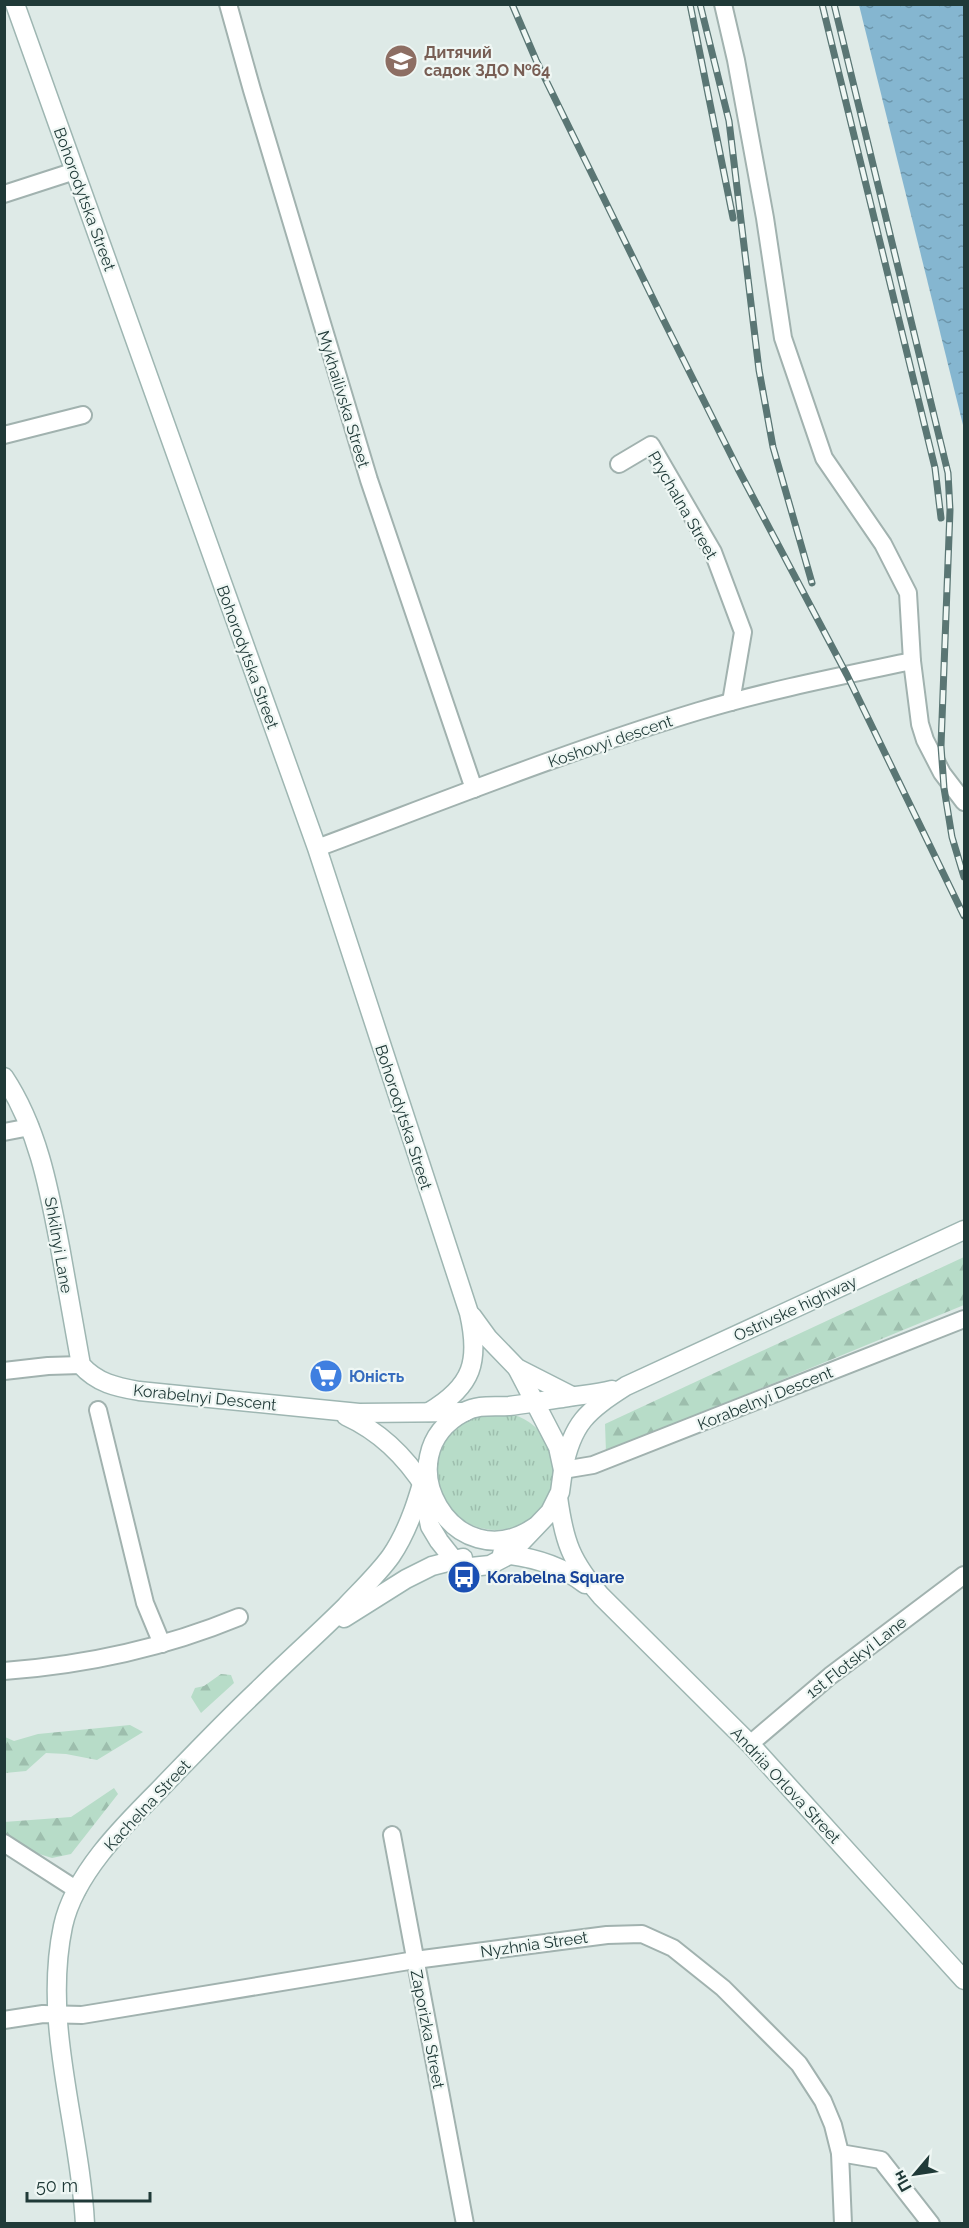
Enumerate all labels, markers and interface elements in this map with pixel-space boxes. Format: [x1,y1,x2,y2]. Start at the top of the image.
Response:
school or university icon: Дитячий садок ЗДО №64 [383,43,419,79]
place label: Дитячий садок ЗДО №64 [424,43,550,80]
street label: Bohorodytska Street [50,125,120,274]
street label: Mykhailivska Street [314,328,374,471]
street label: Prychalna Street [644,448,722,563]
street label: Bohorodytska Street [213,583,283,732]
street label: Koshovyi descent [546,711,675,772]
street label: Bohorodytska Street [371,1042,436,1193]
street label: Shkilnyi Lane [41,1195,76,1295]
street label: Ostrivske highway [731,1271,860,1345]
supermarket icon: Юність [308,1358,344,1394]
street label: Korabelnyi Descent [695,1362,836,1434]
place label: Юність [349,1367,405,1386]
street label: Korabelnyi Descent [132,1381,278,1415]
bus stop icon: Korabelna Square [446,1559,482,1595]
place label: Korabelna Square [487,1568,625,1587]
street label: 1st Flotskyi Lane [802,1612,910,1702]
street label: Andriia Orlova Street [727,1723,845,1848]
street label: Kachelna Street [100,1755,195,1855]
street label: Nyzhnia Street [479,1927,590,1961]
street label: Zaporizka Street [407,1968,448,2091]
north arrow [885,2144,945,2204]
scale bar [27,2165,150,2203]
text: Пн [889,2167,916,2195]
text: 50 m [36,2175,78,2196]

